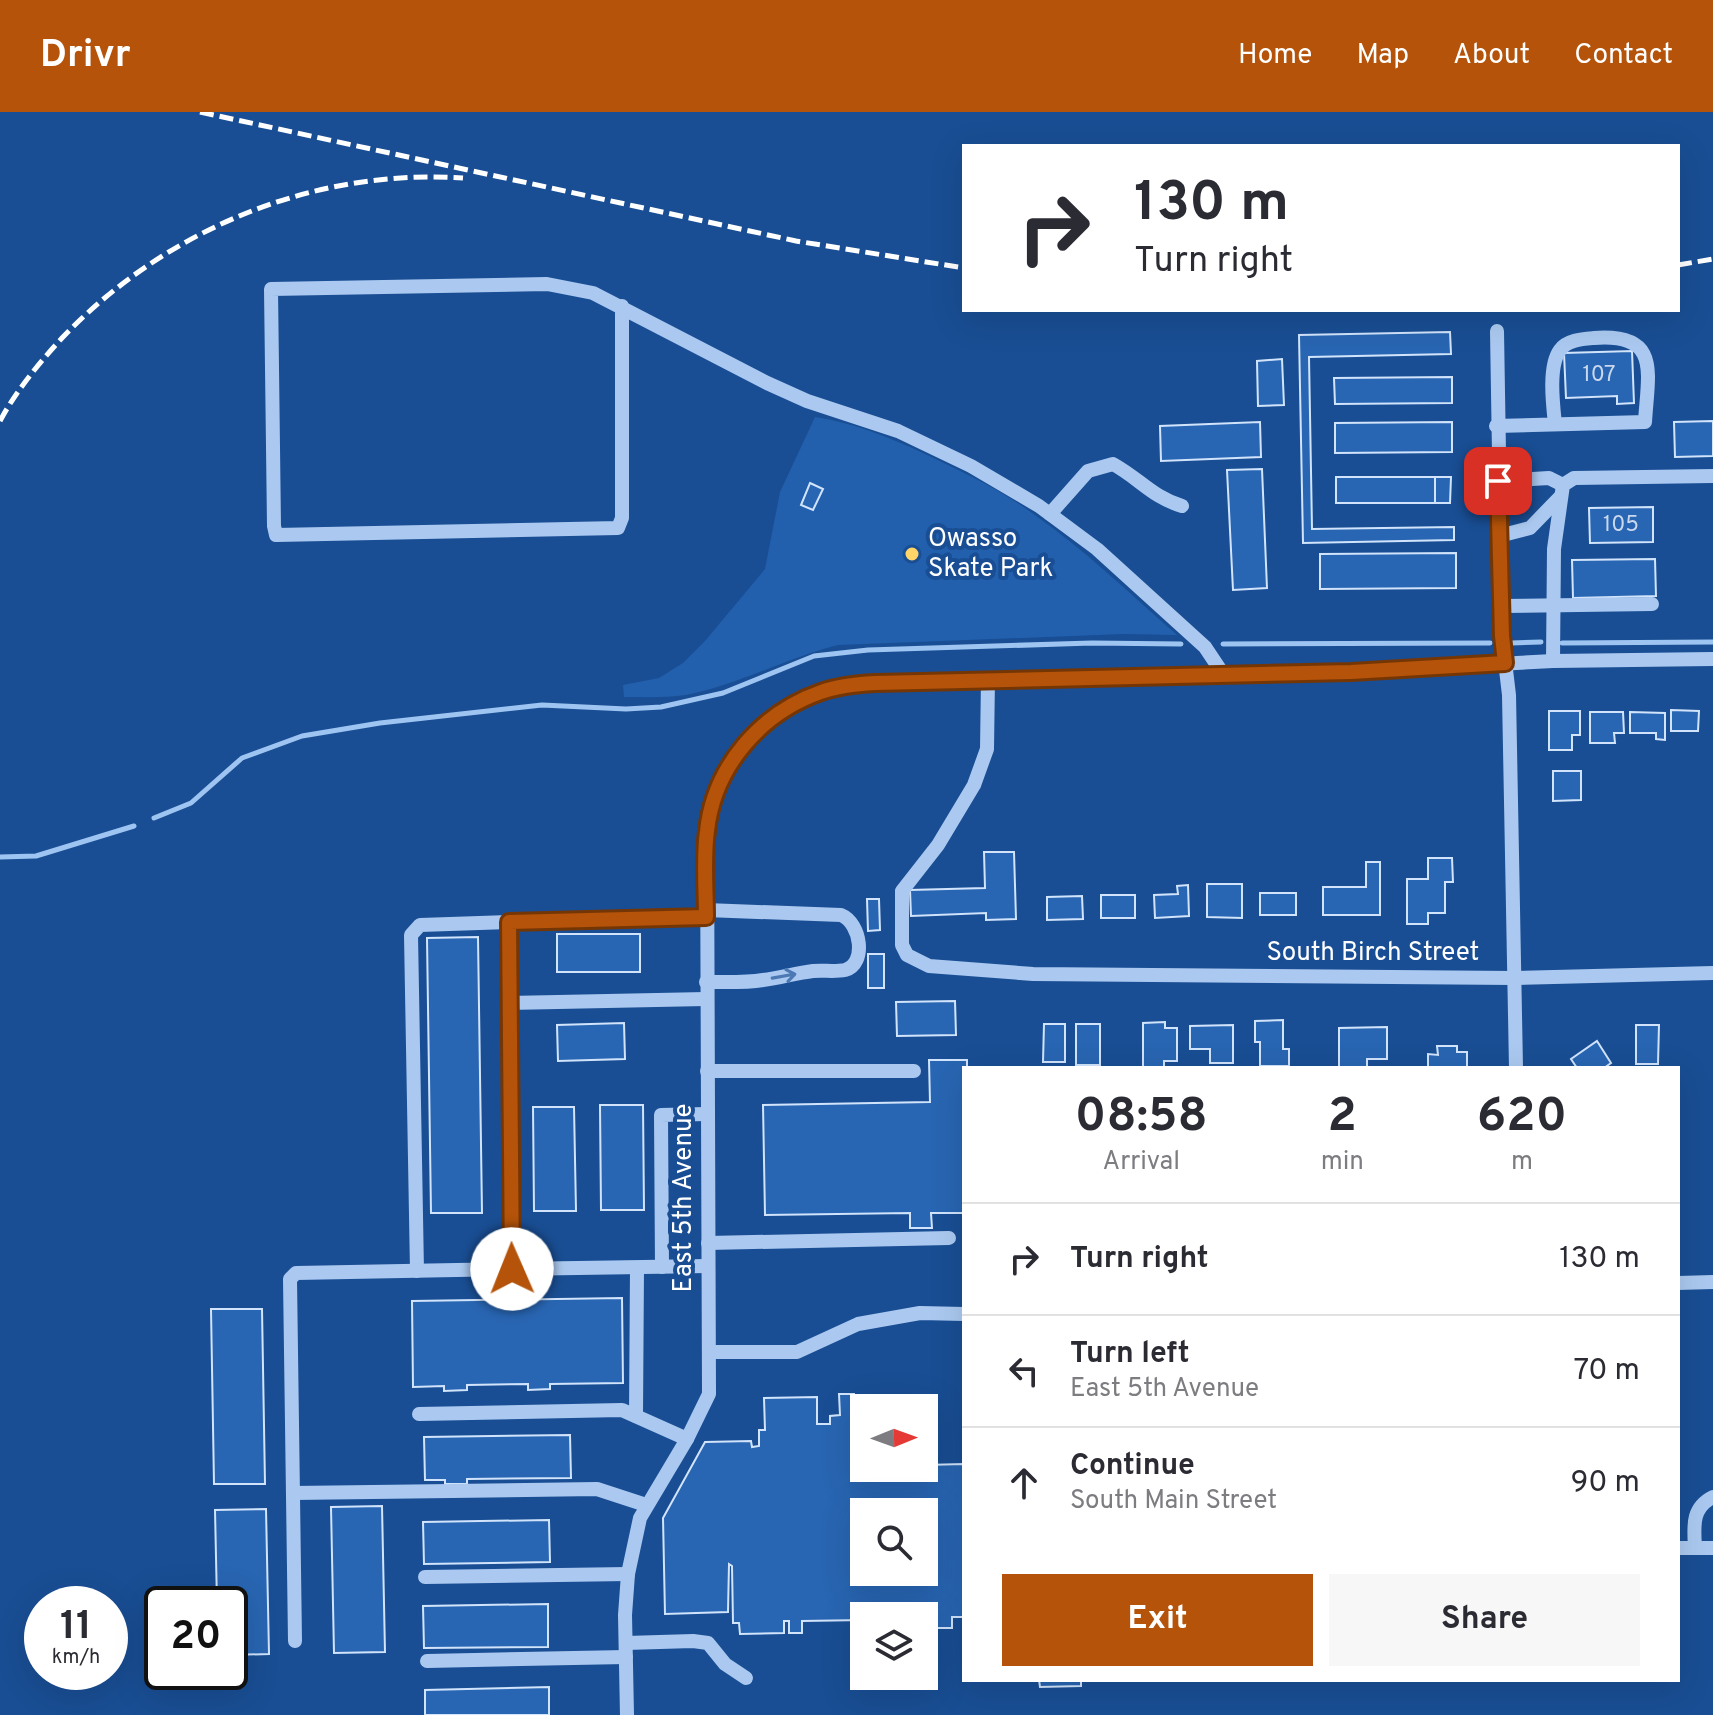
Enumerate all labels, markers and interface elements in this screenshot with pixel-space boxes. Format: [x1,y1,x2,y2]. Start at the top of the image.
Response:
text: Drivr [40,32,131,81]
text: Home [1238,38,1312,74]
text: Map [1356,38,1409,74]
text: About [1453,38,1530,74]
text: Contact [1574,38,1673,74]
text: 130 m [1134,170,1289,240]
icon: right [1002,176,1106,280]
text: Turn right [1134,239,1293,285]
house number: 107 [1582,362,1616,389]
pin [1464,447,1532,515]
icon: arrive [1476,459,1520,503]
house number: 105 [1603,512,1639,539]
place label: Owasso Skate Park [928,523,1053,586]
marker: Owasso Skate Park [903,545,921,563]
street label: South Birch Street [1267,937,1479,970]
one-way arrow [771,968,796,983]
text: 08:58 [1075,1088,1208,1148]
text: 2 [1328,1088,1357,1148]
text: 620 [1477,1088,1567,1148]
street label: East 5th Avenue [668,1103,701,1293]
text: Arrival [1103,1146,1180,1179]
text: min [1321,1146,1364,1179]
text: m [1511,1146,1533,1179]
position arrow [470,1227,554,1311]
icon: right [1002,1237,1046,1281]
text: Turn right [1070,1241,1208,1278]
text: 130 m [1559,1241,1640,1278]
text: Turn left [1070,1336,1190,1373]
icon: left [1002,1349,1046,1393]
text: 70 m [1574,1353,1640,1390]
text: East 5th Avenue [1070,1373,1259,1406]
north arrow [850,1394,938,1482]
map controls [850,1394,938,1690]
text: Continue [1070,1448,1195,1485]
icon: ahead [1002,1461,1046,1505]
text: 90 m [1571,1465,1640,1502]
text: South Main Street [1070,1485,1277,1518]
button: search [850,1498,938,1586]
button: Exit [1002,1574,1313,1666]
button: Share [1329,1574,1640,1666]
speed limit sign: 20 [144,1586,248,1690]
button: layers [850,1602,938,1690]
text: 11 [60,1603,92,1653]
text: km/h [52,1645,100,1671]

